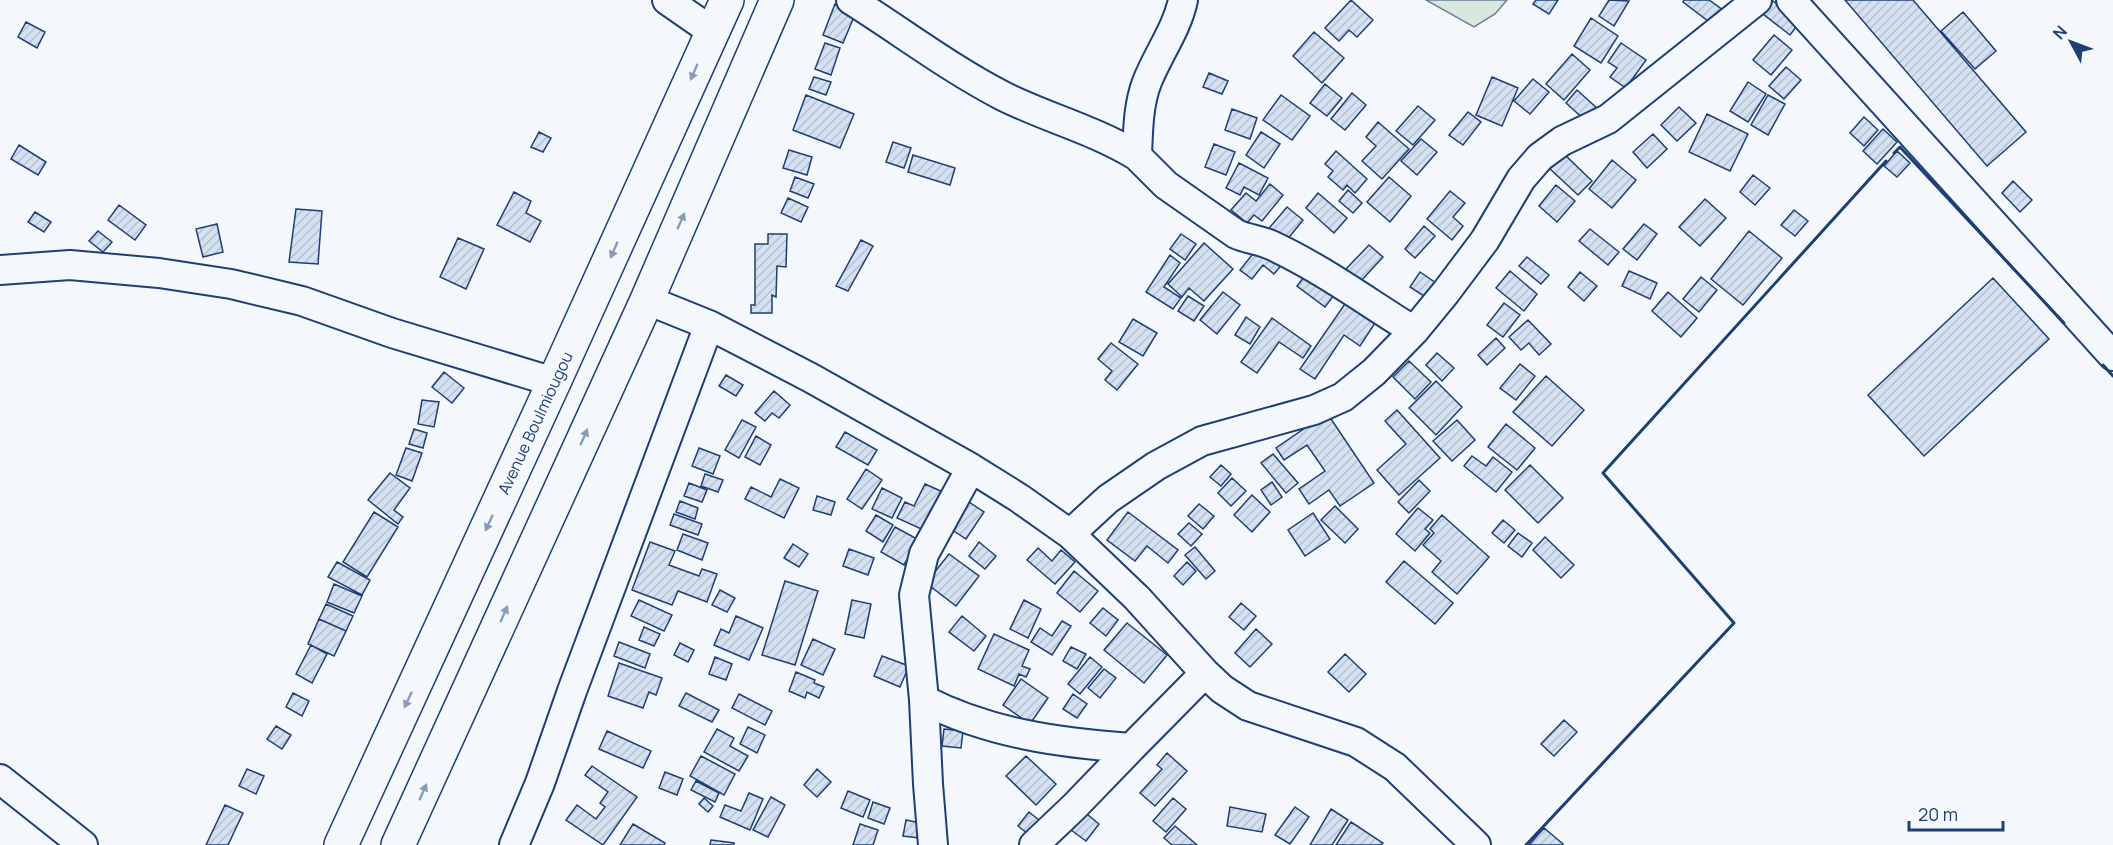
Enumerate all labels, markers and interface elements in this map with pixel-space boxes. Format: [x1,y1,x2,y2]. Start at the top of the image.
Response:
north arrow [2041,12,2101,72]
text: N [2048,21,2072,44]
one-way arrow [689,64,699,82]
one-way arrow [676,211,686,229]
one-way arrow [609,242,619,260]
street label: Avenue Boulmiougou [492,348,578,498]
one-way arrow [580,428,589,445]
one-way arrow [485,515,494,532]
one-way arrow [499,606,508,623]
one-way arrow [403,692,413,710]
one-way arrow [418,783,427,800]
scale bar [1909,794,2004,832]
text: 20 m [1918,802,1958,826]

